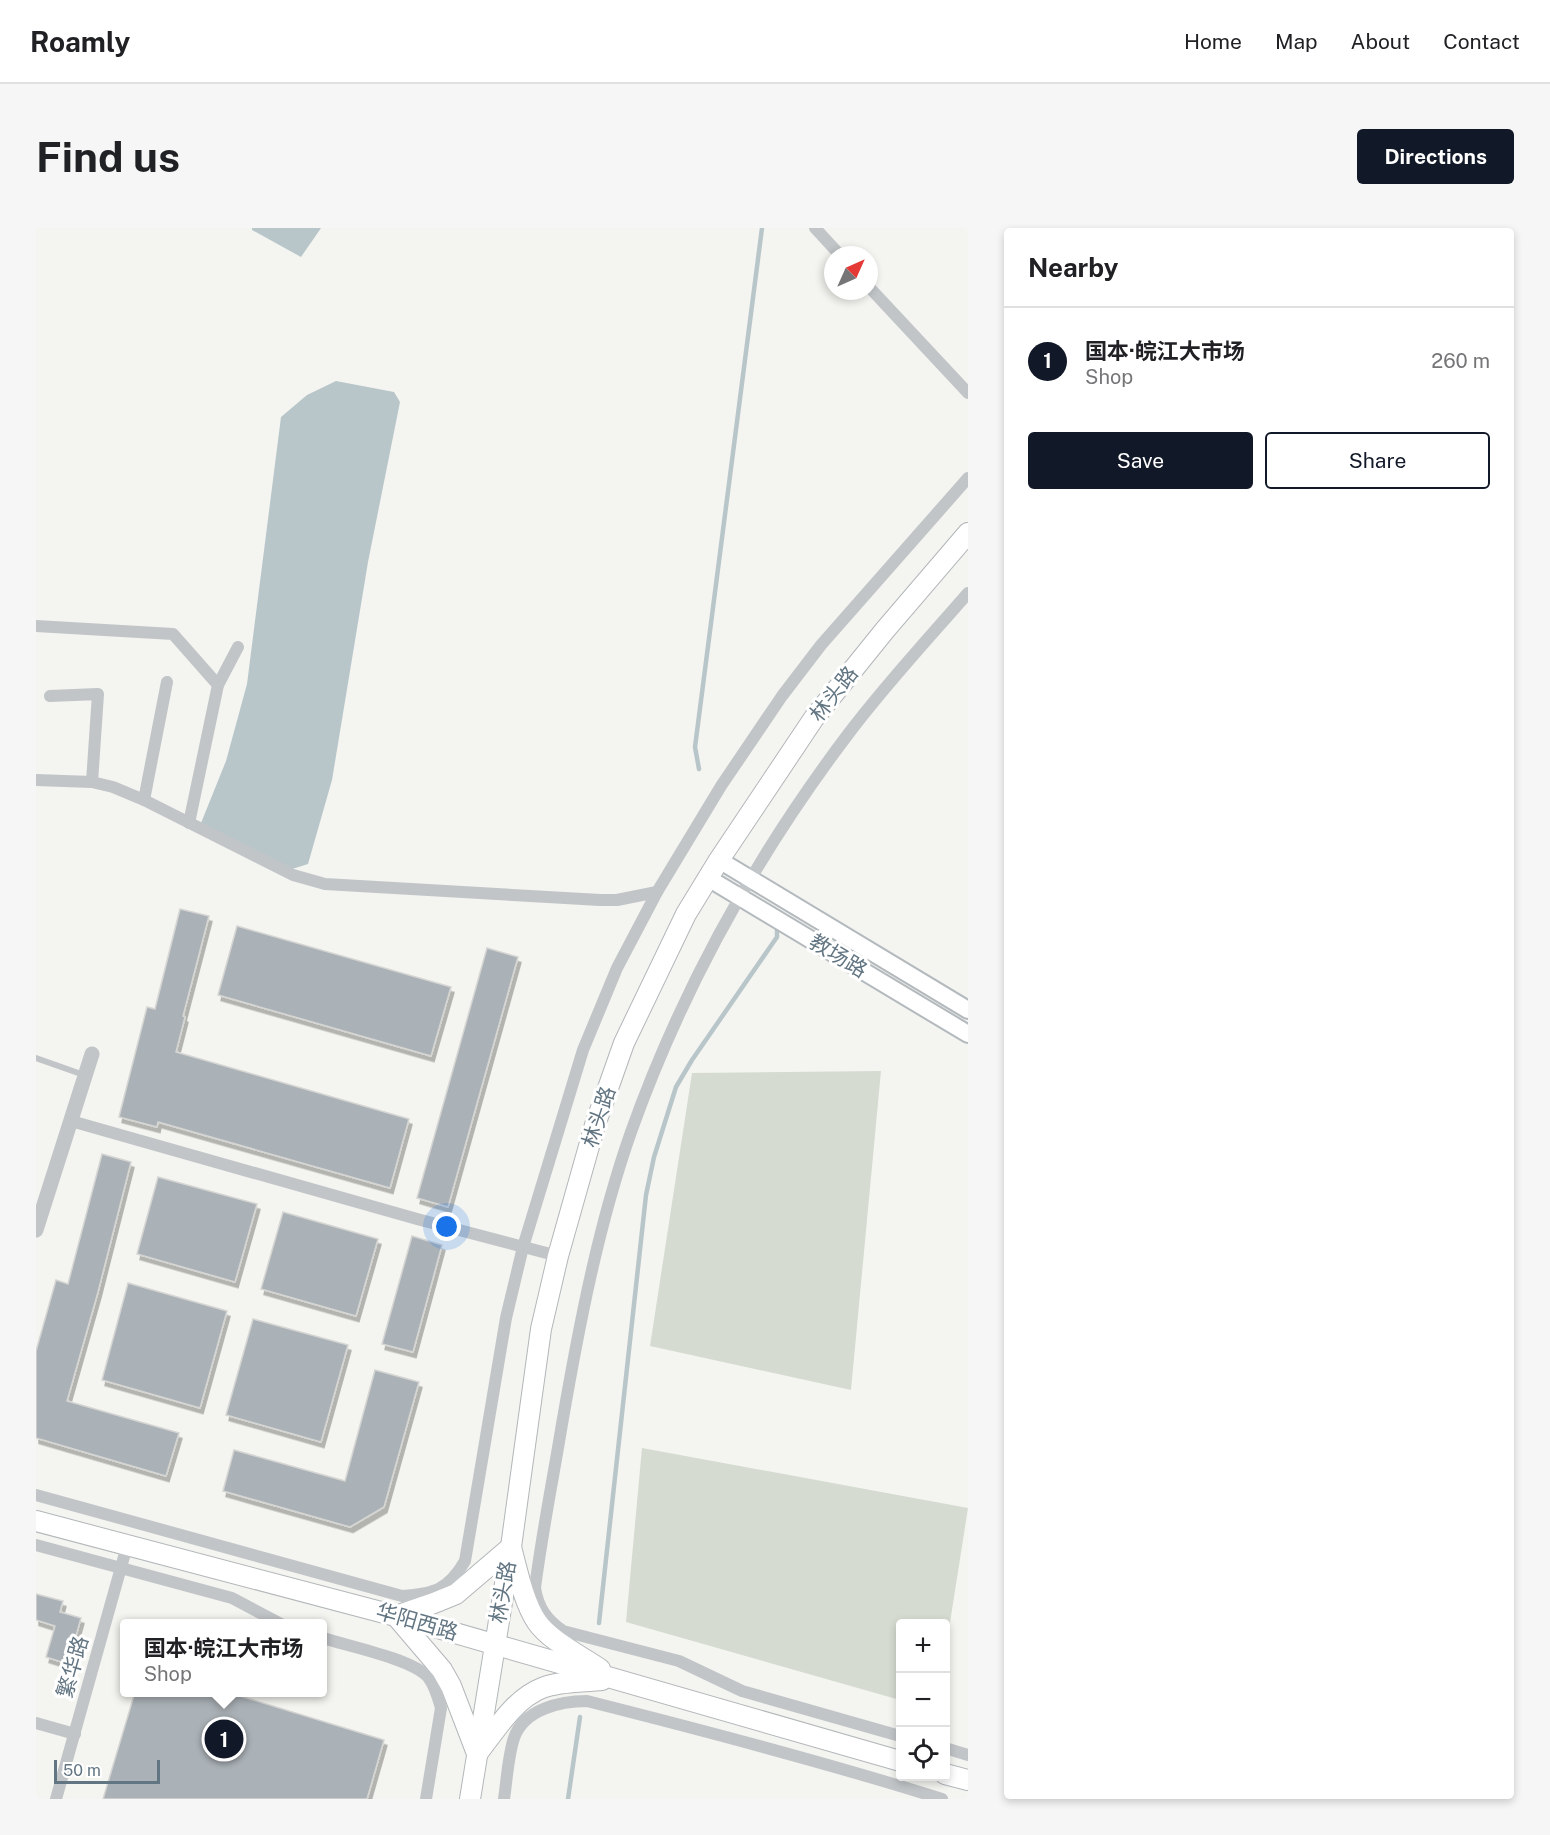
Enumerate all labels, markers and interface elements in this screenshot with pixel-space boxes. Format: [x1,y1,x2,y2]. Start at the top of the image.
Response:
text: Roamly [30,25,130,58]
text: Home [1184,29,1242,54]
text: Map [1275,29,1318,54]
text: About [1351,29,1410,54]
text: Contact [1443,29,1520,54]
button: Directions [1357,129,1514,184]
text: Find us [36,132,180,181]
north arrow [824,246,878,300]
text: Nearby [1028,252,1118,283]
text: 国本·皖江大市场 [1085,338,1245,364]
text: 1 [1043,349,1052,373]
text: 260 m [1431,349,1490,373]
text: Shop [1085,365,1133,389]
button: Save [1028,432,1253,489]
button: Share [1265,432,1490,489]
street label: 林头路 [804,661,863,726]
street label: 教场路 [805,929,872,983]
street label: 林头路 [577,1083,620,1151]
your location [432,1212,461,1241]
street label: 林头路 [485,1559,520,1625]
street label: 华阳西路 [373,1598,461,1645]
popup [120,1619,327,1697]
map controls [896,1619,950,1781]
button: + [896,1619,950,1673]
street label: 繁华路 [52,1633,93,1701]
text: 国本·皖江大市场 [144,1635,303,1661]
text: Shop [144,1662,192,1686]
button: − [896,1673,950,1727]
pin: 1 [204,1716,243,1762]
button: locate [896,1727,950,1781]
scale bar [54,1757,160,1784]
text: 50 m [63,1761,101,1780]

